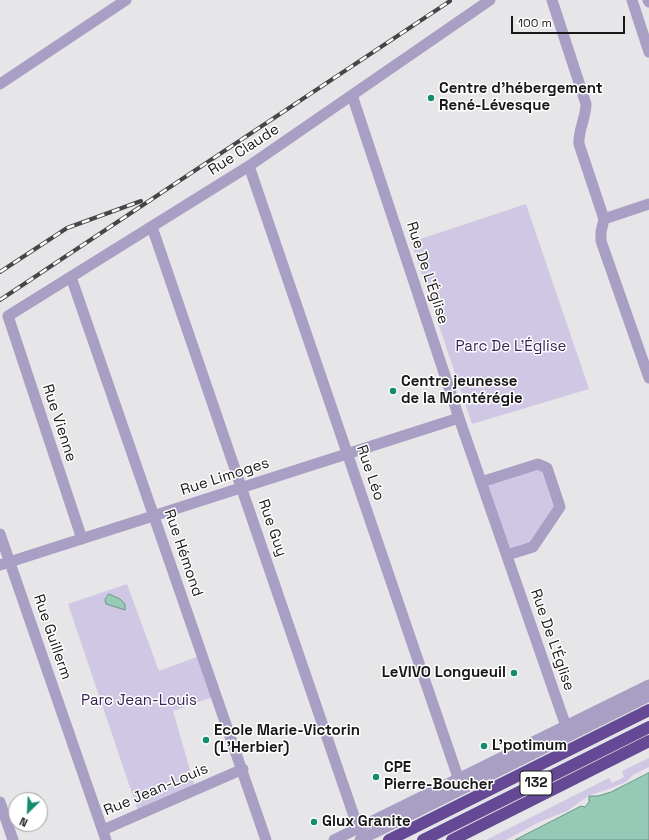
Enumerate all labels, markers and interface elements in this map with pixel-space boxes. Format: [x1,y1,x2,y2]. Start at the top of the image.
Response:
scale bar [513,8,627,34]
text: 100 m [518,15,552,31]
place label: Centre d'hébergement René-Lévesque [439,80,603,115]
marker: Centre d'hébergement René-Lévesque [426,93,436,103]
street label: Rue Claude [205,120,283,180]
street label: Rue De L'Église [402,220,452,326]
park label: Parc De L'Église [456,338,566,356]
place label: Centre jeunesse de la Montérégie [401,373,523,408]
street label: Rue Vienne [38,382,80,464]
marker: Centre jeunesse de la Montérégie [388,386,398,396]
street label: Rue Léo [352,443,388,503]
street label: Rue Limoges [179,454,271,500]
street label: Rue Guy [254,497,290,559]
street label: Rue Hémond [160,507,206,599]
street label: Rue De L'Église [526,587,578,693]
street label: Rue Guillerm [29,592,75,682]
place label: LeVIVO Longueuil [382,664,506,682]
marker: LeVIVO Longueuil [509,668,519,678]
park label: Parc Jean-Louis [81,692,197,710]
place label: Ecole Marie-Victorin (L'Herbier) [214,722,360,757]
marker: Ecole Marie-Victorin (L'Herbier) [201,735,211,745]
place label: L'potimum [492,737,567,755]
marker: L'potimum [479,741,489,751]
place label: CPE Pierre-Boucher [384,759,493,794]
street label: Rue Jean-Louis [101,760,211,820]
road number: 132 [520,771,552,795]
marker: CPE Pierre-Boucher [371,772,381,782]
north arrow [8,792,48,832]
place label: Glux Granite [322,813,411,831]
text: N [17,814,30,830]
marker: Glux Granite [309,817,319,827]

